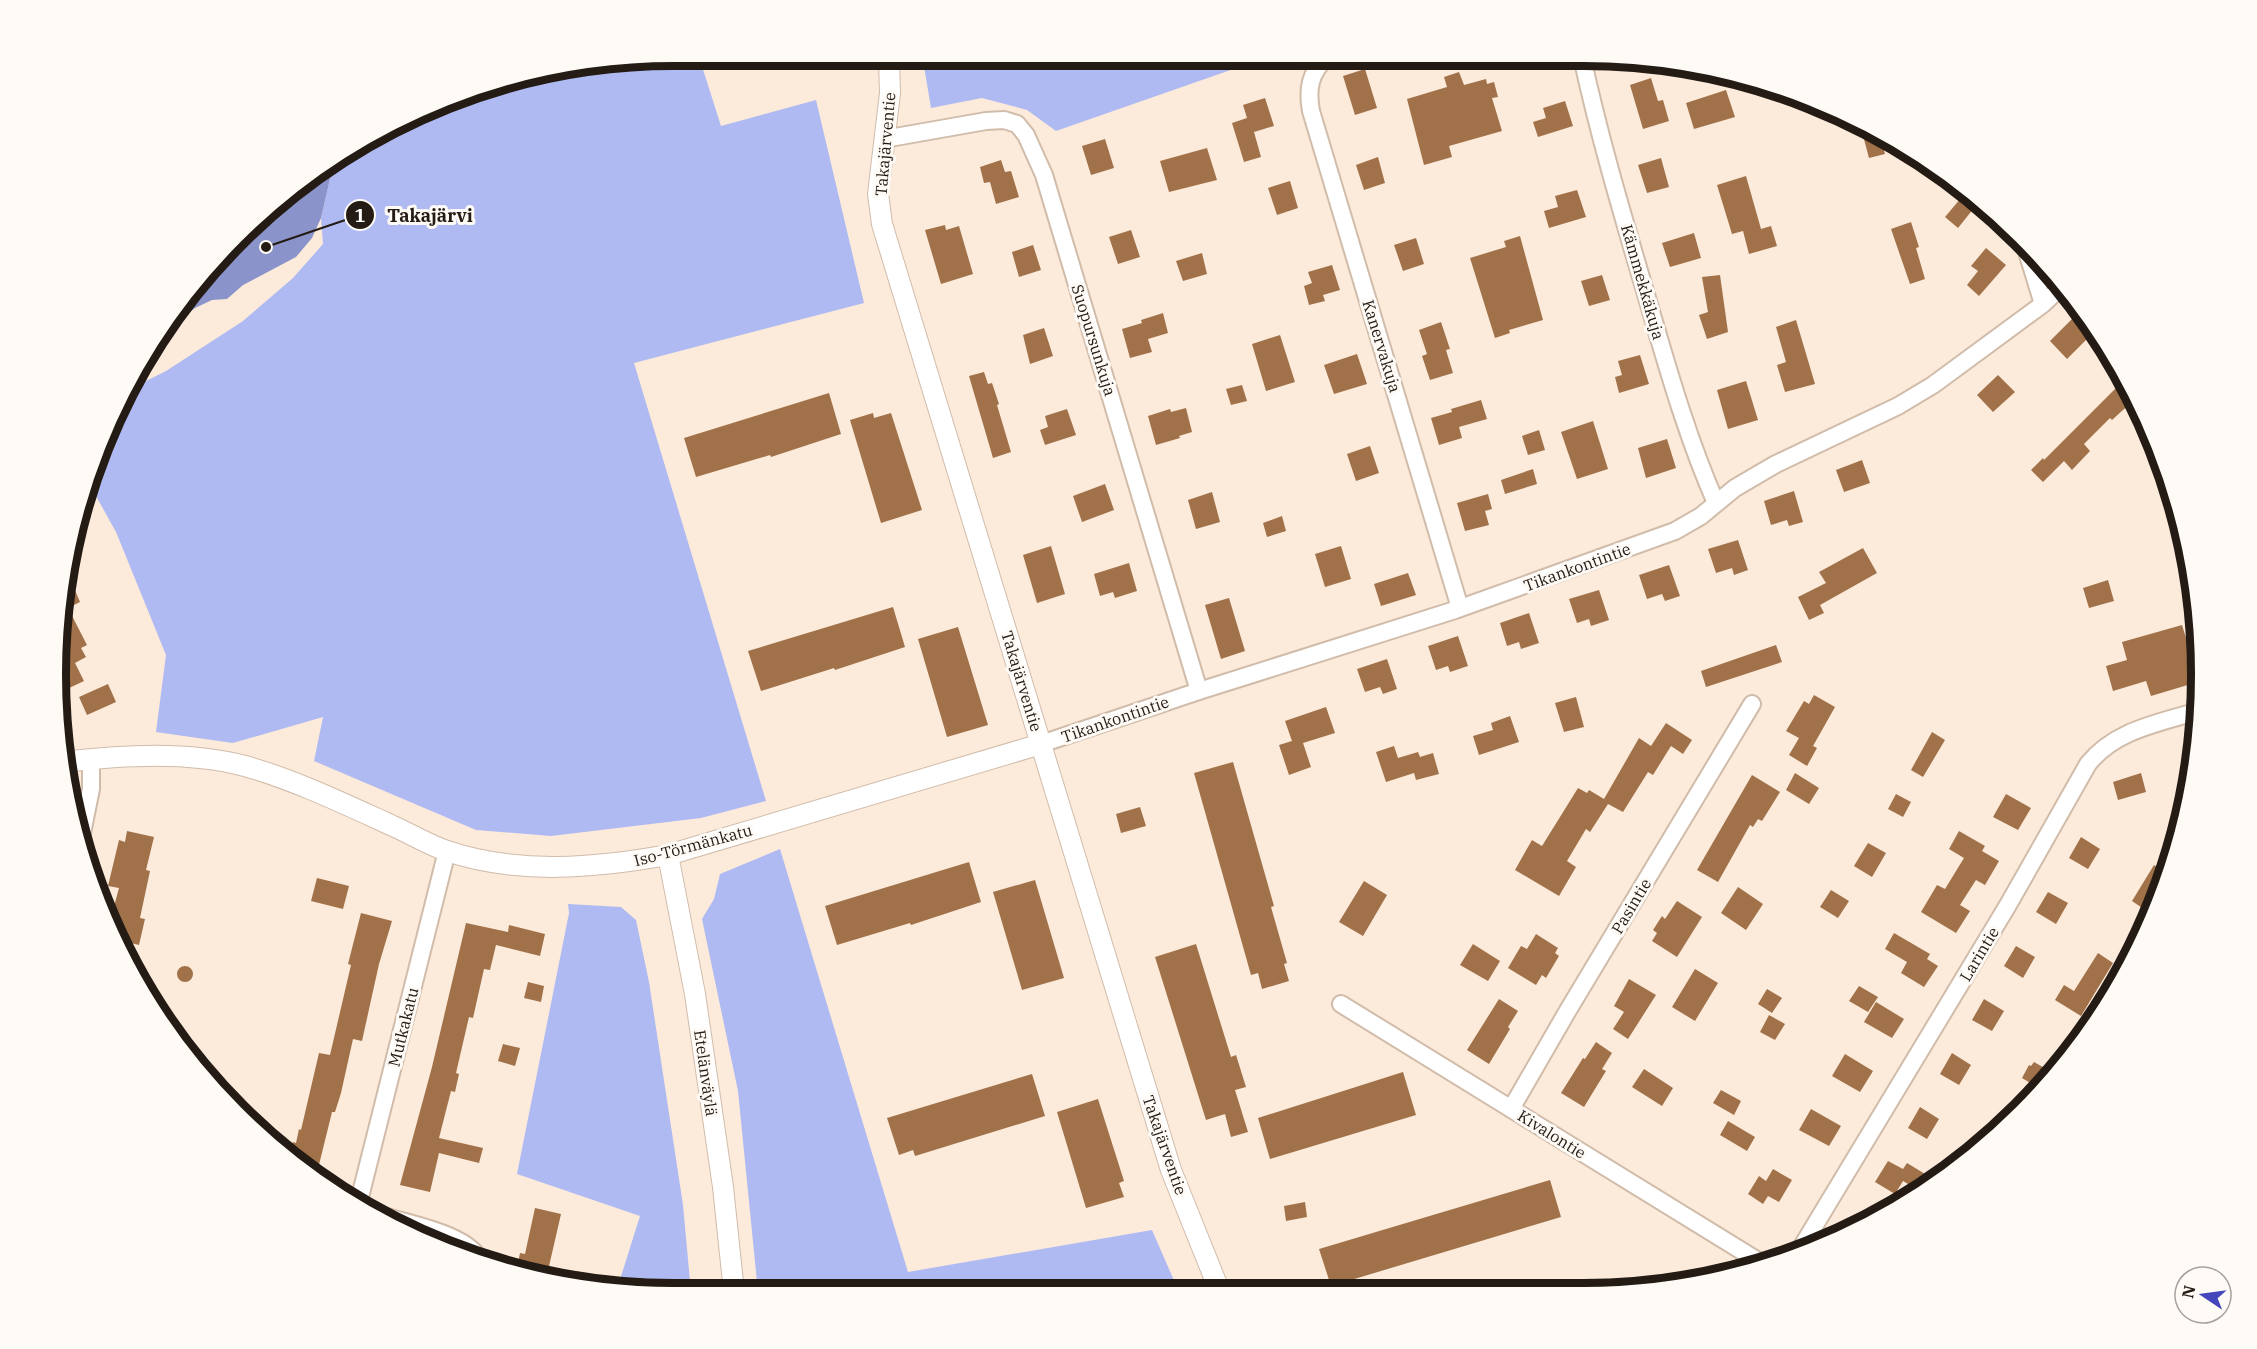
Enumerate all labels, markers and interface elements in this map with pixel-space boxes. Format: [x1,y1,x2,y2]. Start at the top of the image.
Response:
street label: Takajärventie [870,91,900,197]
callout: Takajärvi [345,197,484,233]
text: 1 [355,204,366,227]
text: Takajärvi [387,204,473,227]
street label: Kämmekkäkuja [1617,222,1669,342]
street label: Suopursunkuja [1068,282,1121,399]
street label: Kanervakuja [1358,297,1406,395]
street label: Tikankontintie [1521,538,1633,596]
street label: Takajärventie [997,628,1047,734]
street label: Tikankontintie [1059,691,1171,747]
street label: Iso-Törmänkatu [632,820,754,870]
street label: Pasintie [1607,875,1655,937]
street label: Larintie [1955,923,2003,985]
street label: Mutkakatu [383,985,423,1069]
street label: Etelänväylä [690,1029,722,1118]
street label: Takajärventie [1139,1092,1191,1198]
street label: Kivalontie [1514,1105,1590,1163]
north arrow [2173,1265,2233,1325]
text: N [2177,1283,2200,1300]

